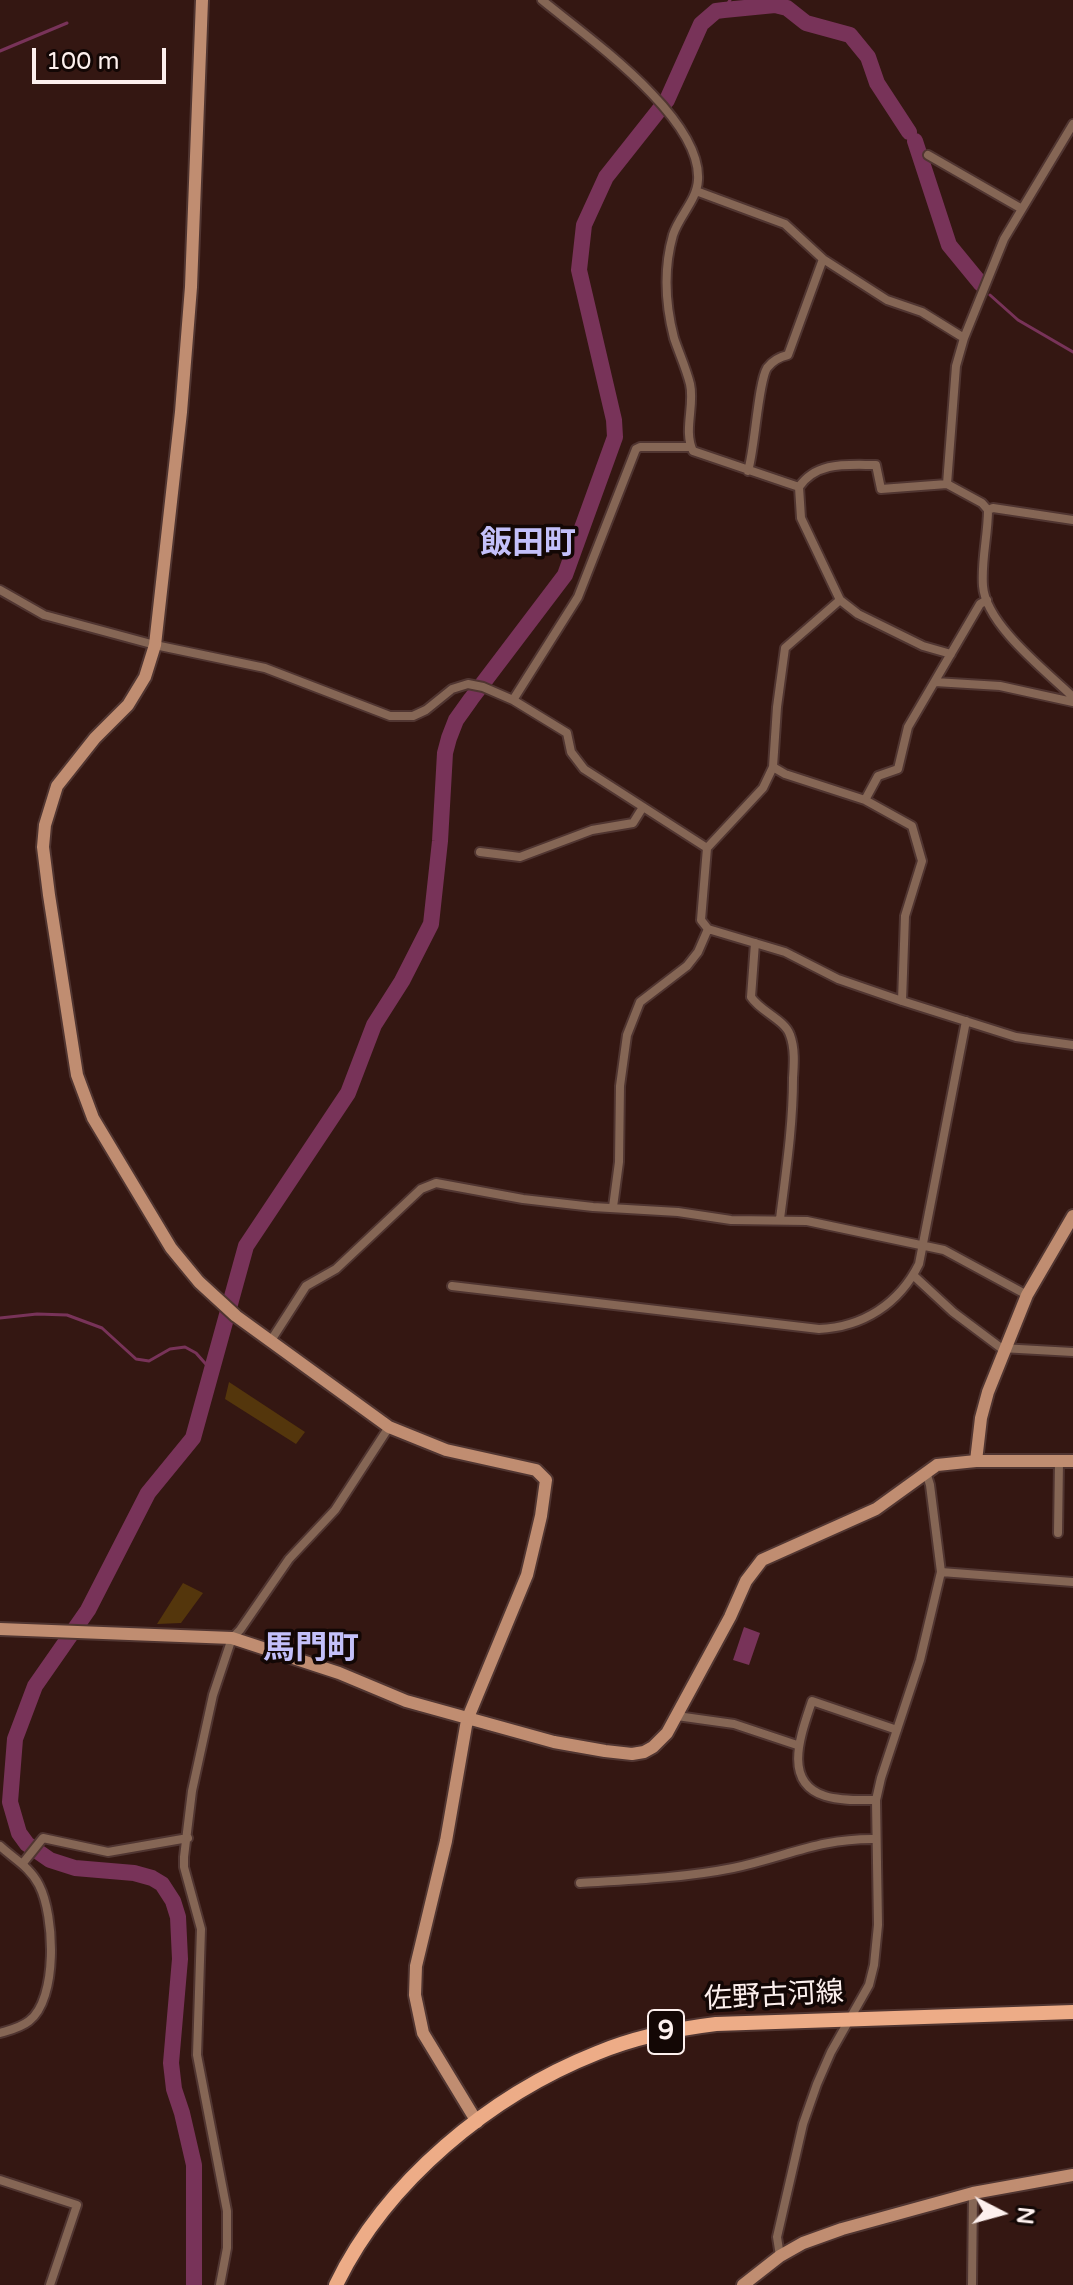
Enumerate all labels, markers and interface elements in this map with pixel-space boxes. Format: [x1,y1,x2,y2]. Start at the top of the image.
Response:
scale bar [36,32,170,82]
text: 100 m [46,47,120,76]
district label: 飯田町 [480,526,576,564]
district label: 馬門町 [263,1631,359,1669]
street label: 佐野古河線 [703,1977,845,2017]
road number: 9 [648,2010,684,2054]
north arrow [961,2173,1041,2253]
text: N [1011,2205,1039,2226]

